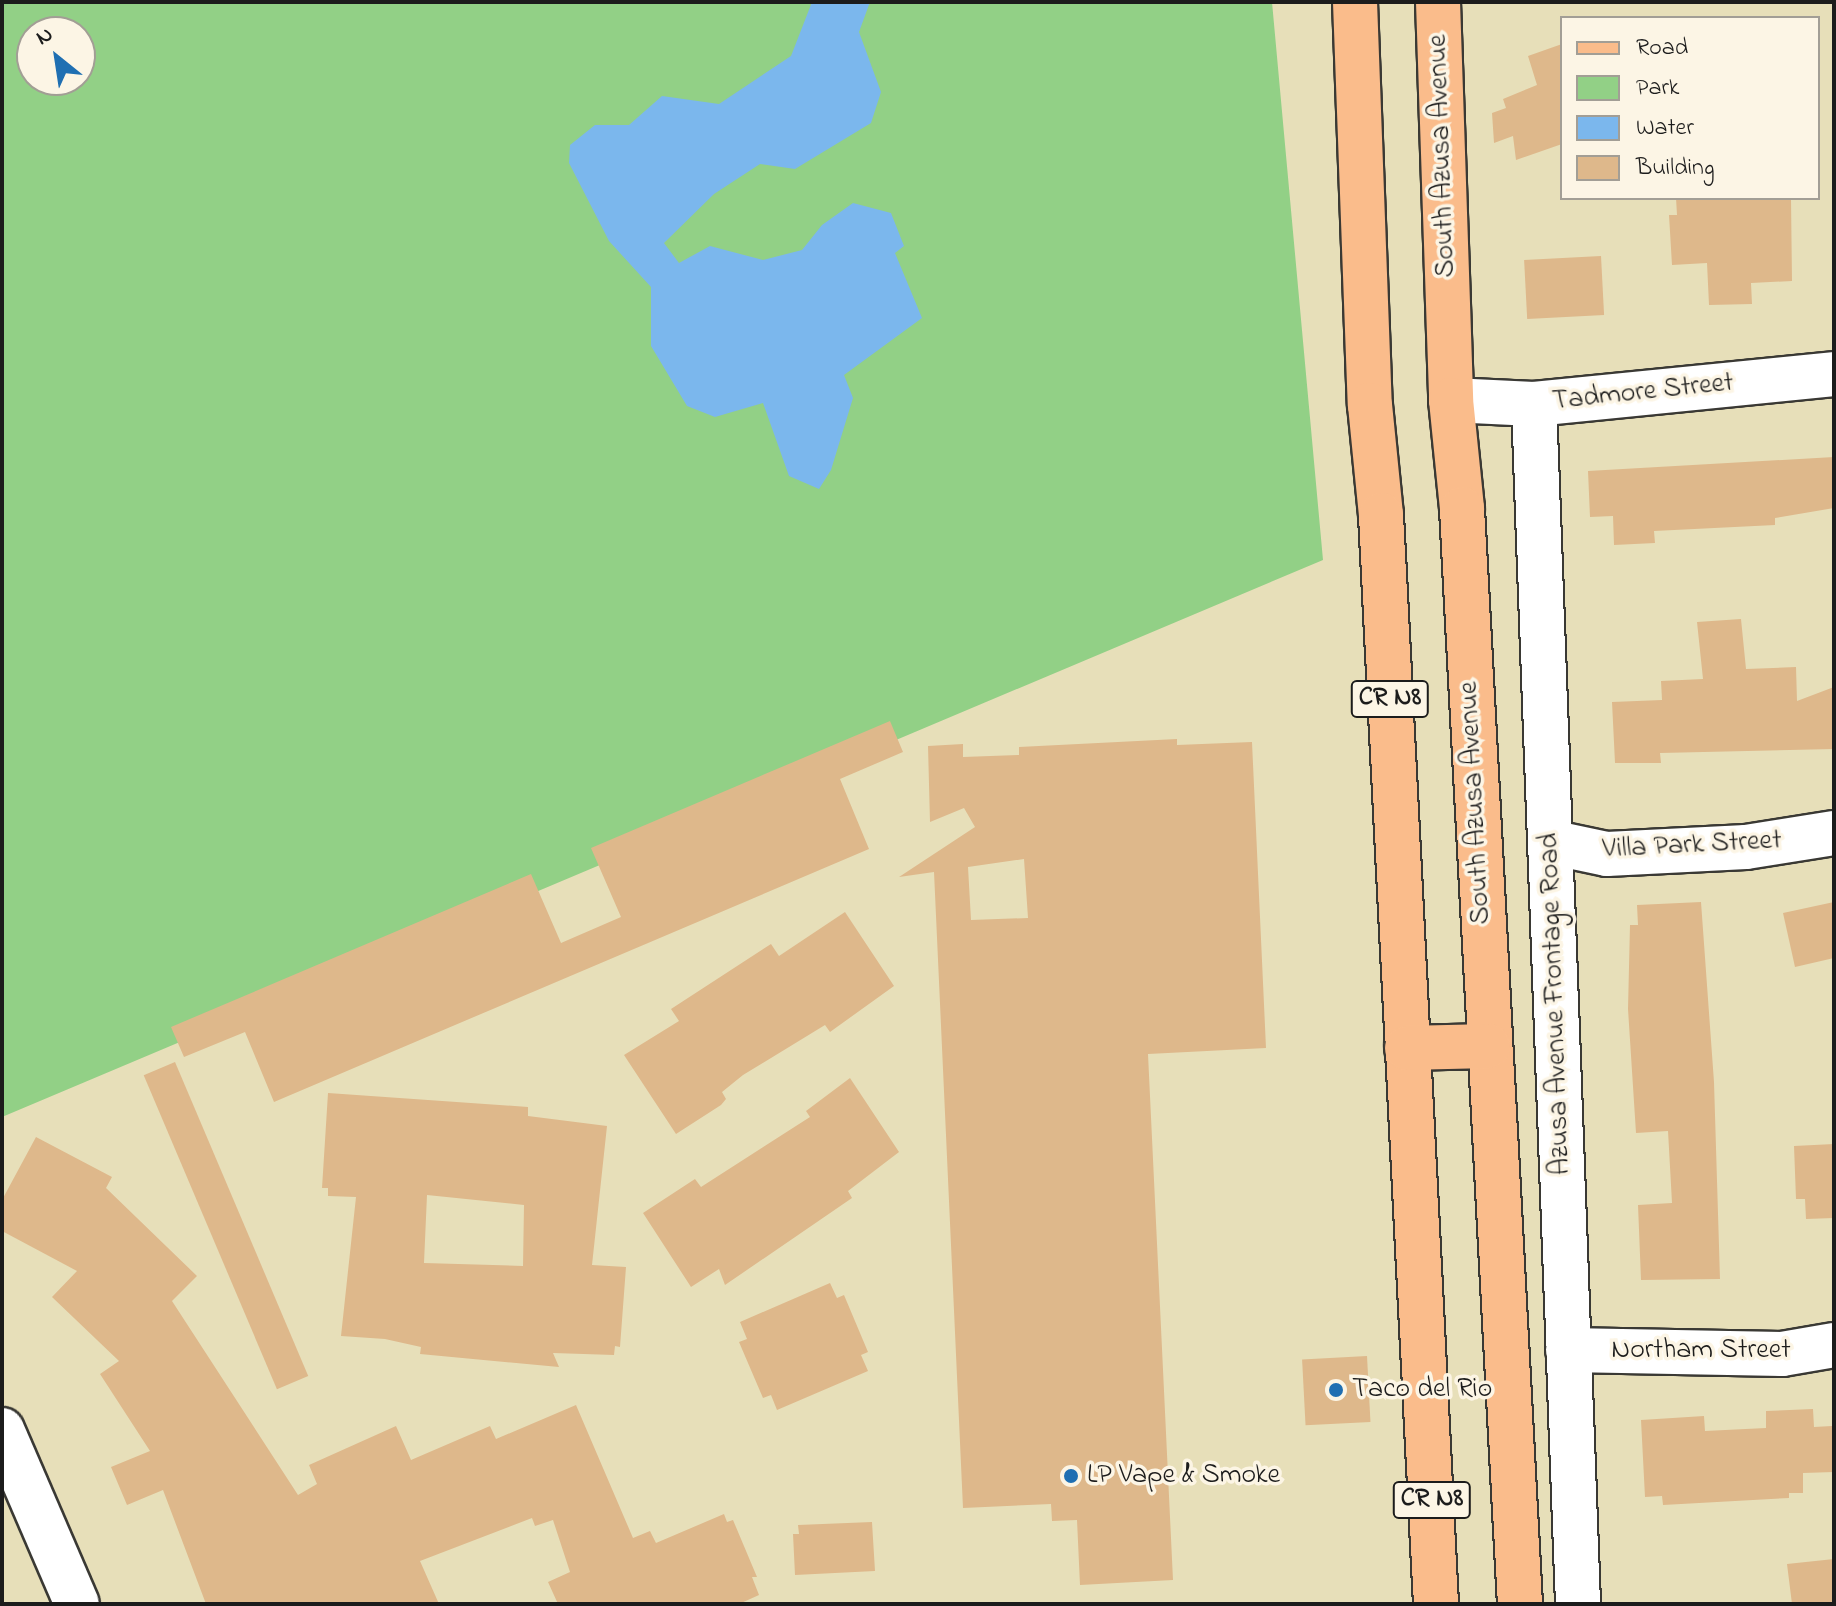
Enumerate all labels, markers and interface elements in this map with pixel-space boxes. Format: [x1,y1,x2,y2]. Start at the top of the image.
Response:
north arrow [16,16,96,96]
legend [1560,16,1820,200]
text: N [31,19,59,55]
text: Road [1636,31,1688,66]
street label: South Azusa Avenue [1422,34,1464,278]
text: Park [1636,71,1679,106]
text: Water [1636,111,1694,146]
text: Building [1636,151,1715,186]
street label: Tadmore Street [1551,367,1735,419]
road number: CR N8 [1350,677,1430,721]
street label: South Azusa Avenue [1453,681,1499,925]
street label: Villa Park Street [1602,825,1782,867]
street label: Azusa Avenue Frontage Road [1533,832,1579,1176]
street label: Northam Street [1611,1334,1791,1368]
place label: Taco del Rio [1352,1373,1492,1407]
marker: Taco del Rio [1327,1381,1345,1399]
place label: LP Vape & Smoke [1087,1459,1280,1493]
marker: LP Vape & Smoke [1062,1467,1080,1485]
road number: CR N8 [1392,1478,1472,1522]

